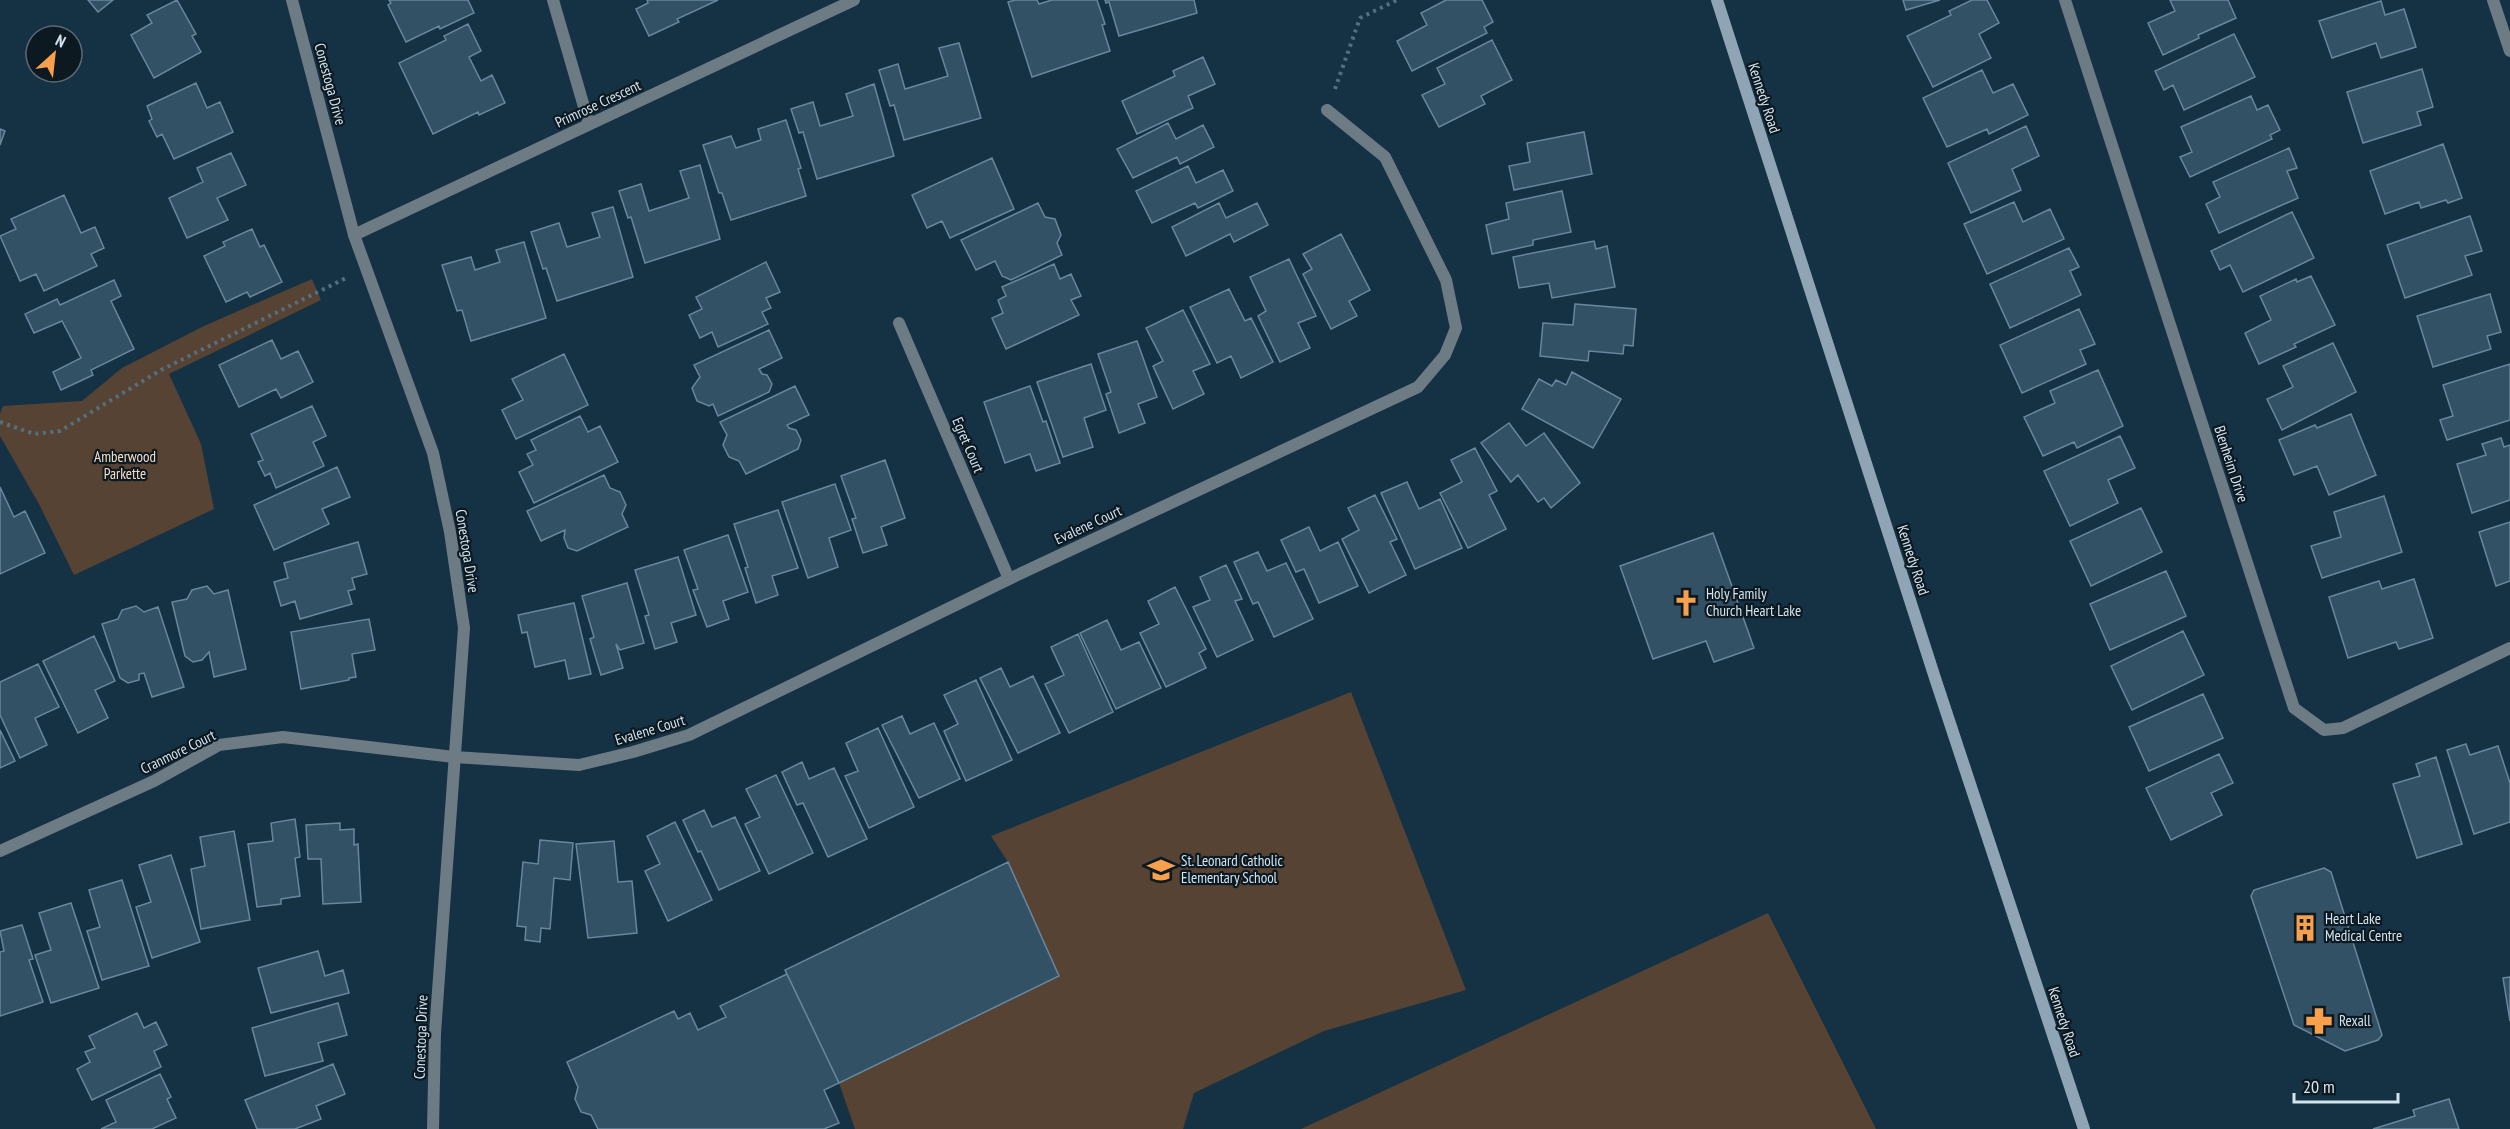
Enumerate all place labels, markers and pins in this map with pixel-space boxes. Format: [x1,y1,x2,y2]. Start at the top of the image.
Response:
place label: Holy Family Church Heart Lake [1706,584,1801,620]
church icon: Holy Family Church Heart Lake [1671,588,1701,618]
place label: St. Leonard Catholic Elementary School [1181,851,1284,887]
school or university icon: St. Leonard Catholic Elementary School [1146,855,1176,885]
place label: Heart Lake Medical Centre [2325,909,2402,945]
building icon: Heart Lake Medical Centre [2290,913,2320,943]
pharmacy icon: Rexall [2304,1006,2334,1036]
place label: Rexall [2339,1011,2371,1030]

